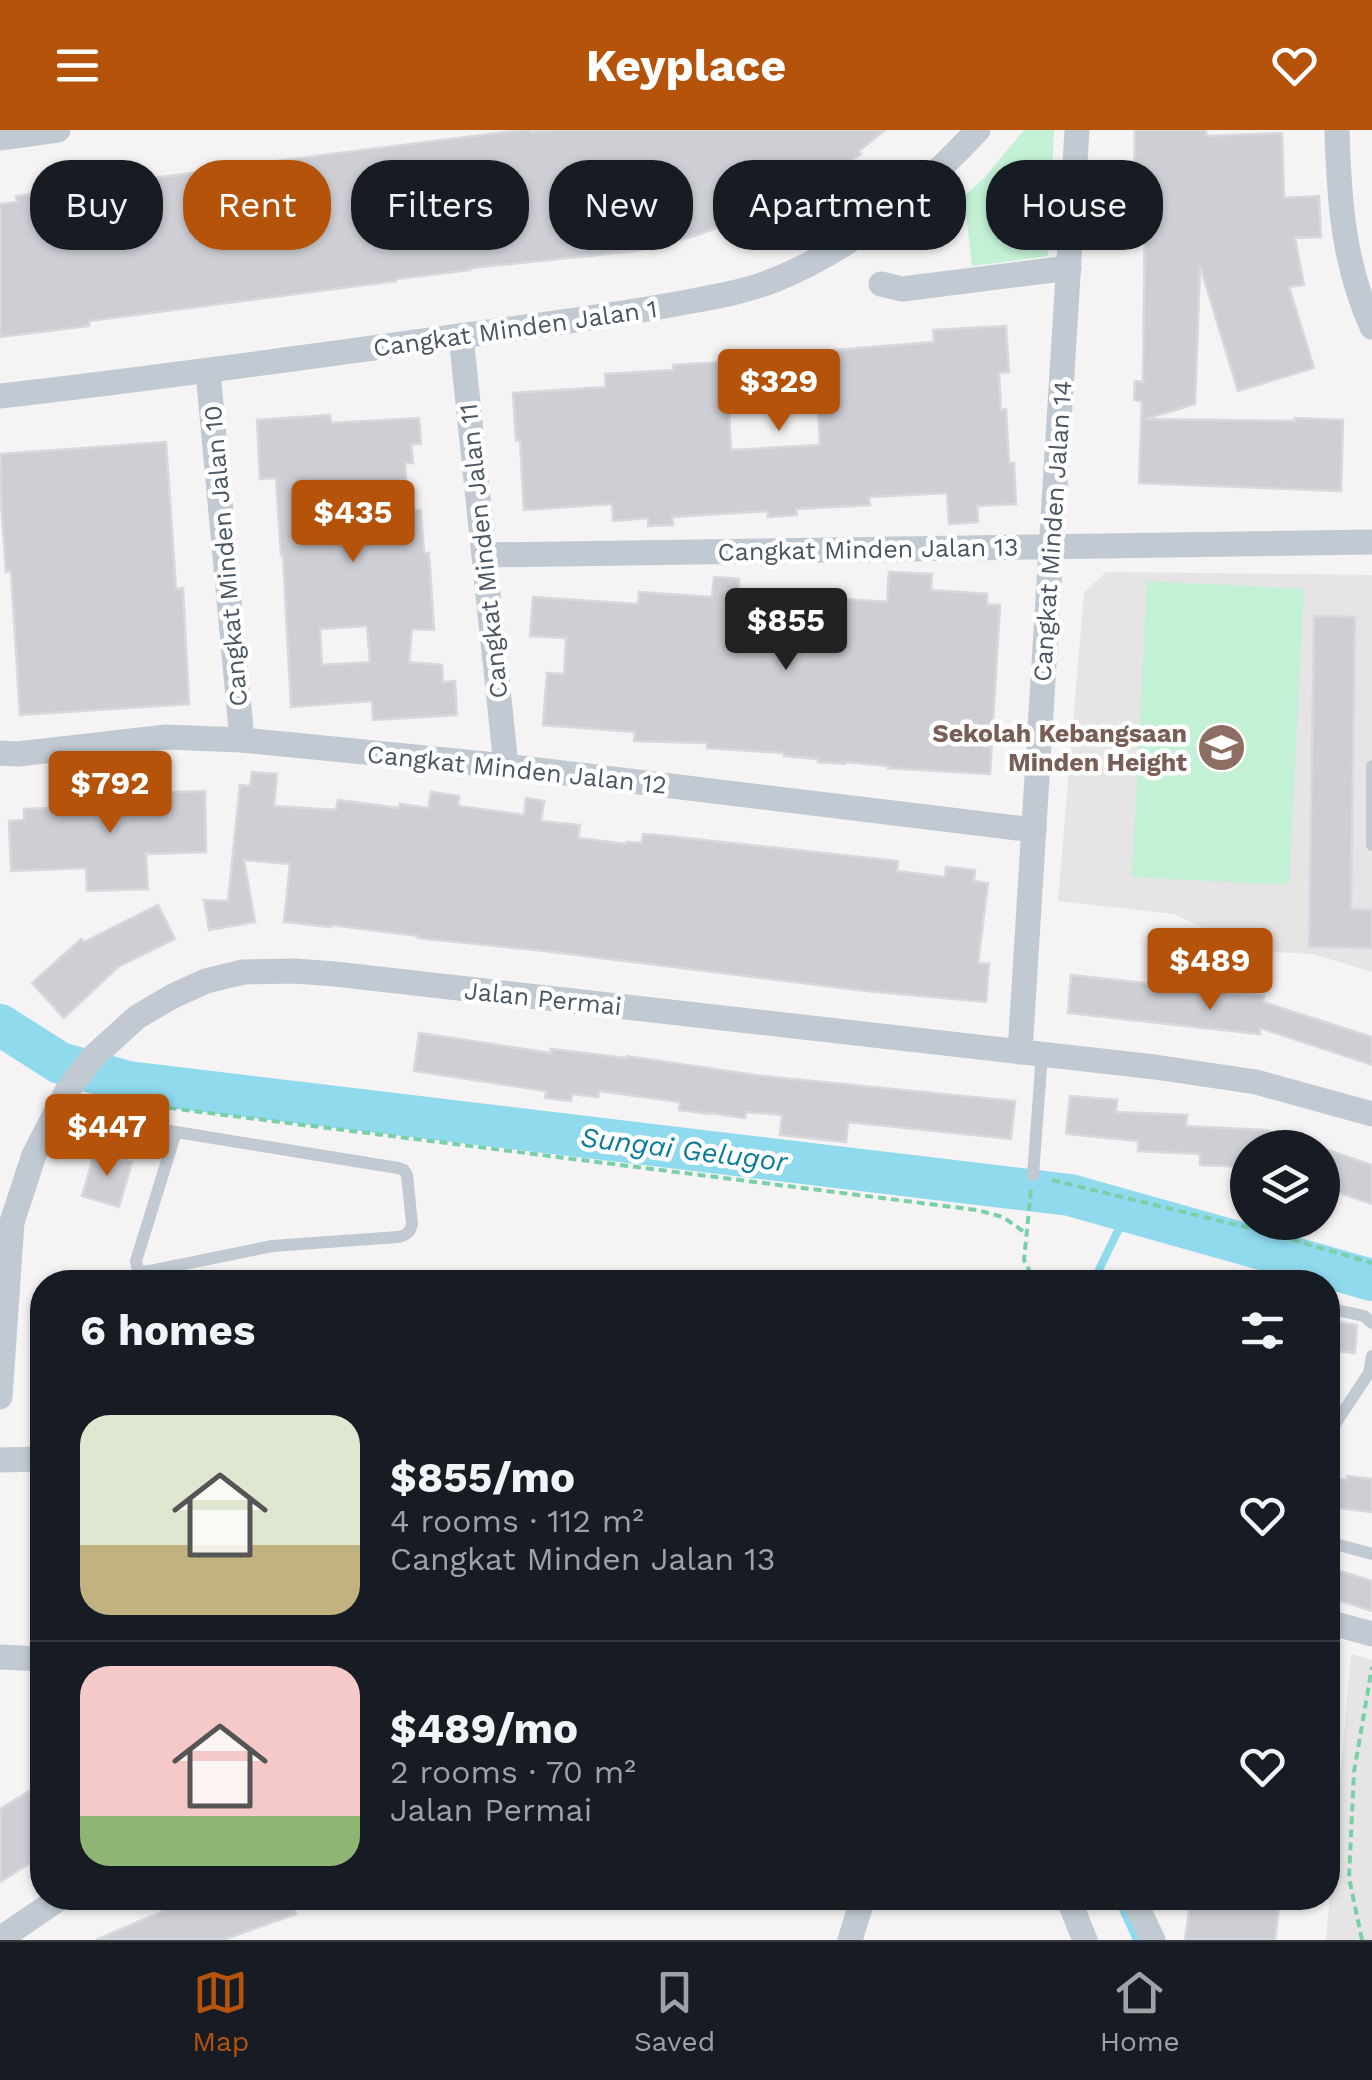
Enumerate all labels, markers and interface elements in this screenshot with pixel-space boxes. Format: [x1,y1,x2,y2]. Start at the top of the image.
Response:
icon: menu [50,38,105,93]
icon: heart [1267,38,1322,93]
text: Keyplace [586,39,786,92]
chip: Buy [30,160,163,250]
chip: Rent [183,160,331,250]
chip: Filters [351,160,529,250]
chip: New [549,160,693,250]
chip: Apartment [713,160,966,250]
chip: House [986,160,1163,250]
street label: Cangkat Minden Jalan 1 [371,294,659,363]
pin: $329 [720,349,838,434]
text: $329 [740,362,818,400]
street label: Cangkat Minden Jalan 14 [1028,379,1077,683]
street label: Cangkat Minden Jalan 11 [454,402,513,700]
street label: Cangkat Minden Jalan 10 [198,404,253,708]
pin: $435 [294,480,412,565]
text: $435 [314,493,392,531]
street label: Cangkat Minden Jalan 13 [717,532,1019,567]
pin: $855 [727,588,845,673]
text: $855 [747,601,825,639]
place label: Sekolah Kebangsaan Minden Height [933,719,1187,777]
school or university icon: Sekolah Kebangsaan Minden Height [1196,721,1248,773]
street label: Cangkat Minden Jalan 12 [366,739,668,800]
pin: $792 [51,751,169,836]
text: $792 [71,764,149,802]
pin: $489 [1151,928,1269,1013]
text: $489 [1170,941,1250,979]
street label: Jalan Permai [463,976,623,1021]
pin: $447 [48,1094,166,1179]
text: $447 [67,1107,147,1145]
water label: Sungai Gelugor [579,1120,790,1179]
map controls [1230,1130,1340,1240]
button: layers [1230,1130,1340,1240]
icon: filters [1235,1303,1290,1358]
text: 6 homes [80,1306,255,1355]
text: $855/mo [390,1453,575,1502]
icon: home [160,1455,280,1575]
icon: heart [1235,1488,1290,1543]
text: 4 rooms · 112 m² [390,1502,644,1540]
text: Cangkat Minden Jalan 13 [390,1540,775,1578]
text: $489/mo [390,1704,578,1753]
icon: home [160,1706,280,1826]
icon: heart [1235,1739,1290,1794]
text: 2 rooms · 70 m² [390,1753,636,1791]
text: Jalan Permai [390,1791,592,1829]
tab: Map [192,1965,249,2058]
tab: Saved [634,1965,715,2058]
tab: Home [1100,1965,1180,2058]

